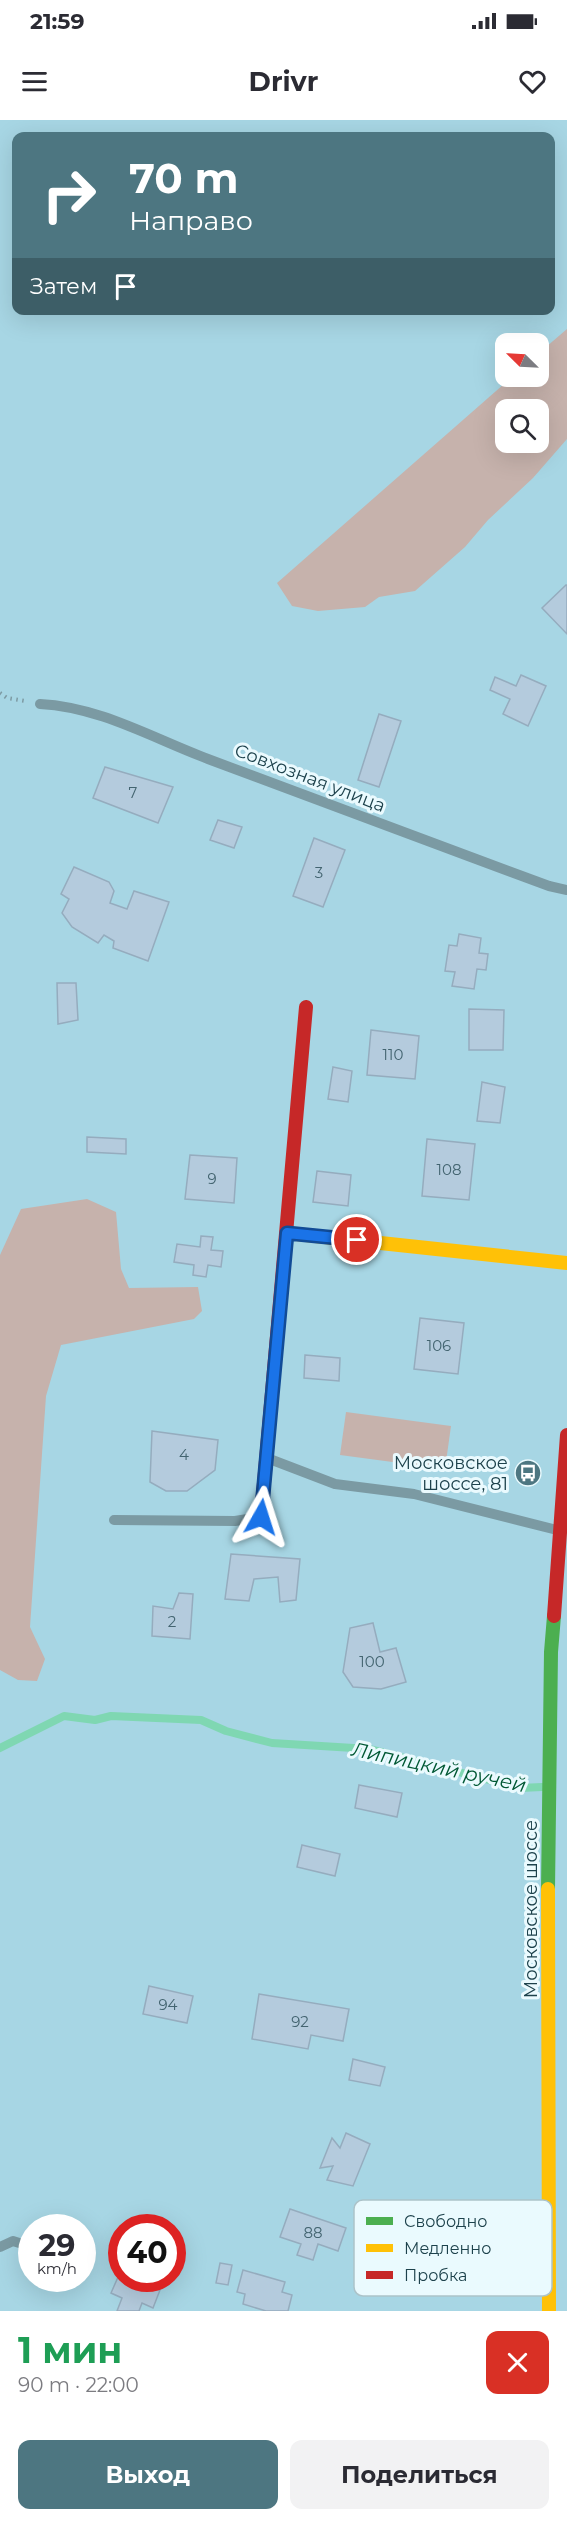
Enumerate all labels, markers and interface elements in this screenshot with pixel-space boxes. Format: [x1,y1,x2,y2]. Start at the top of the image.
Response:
text: 21:59 [30,8,84,35]
icon: menu [18,65,51,98]
text: Drivr [249,65,318,98]
icon: heart [516,65,549,98]
text: 70 m [129,152,239,204]
icon: right [30,156,108,234]
text: Направо [129,204,253,237]
icon: arrive [109,270,142,303]
text: Затем [30,273,97,300]
north arrow [495,333,549,387]
map controls [495,333,549,453]
button: search [495,399,549,453]
street label: Совхозная улица [232,739,388,817]
house number: 7 [129,783,138,802]
house number: 3 [315,863,323,882]
house number: 110 [383,1045,403,1064]
house number: 108 [437,1160,461,1179]
house number: 9 [207,1169,217,1188]
pin [331,1214,382,1265]
icon: arrive [340,1223,373,1256]
house number: 106 [427,1336,451,1355]
house number: 4 [179,1445,189,1464]
place label: Московское шоссе, 81 [394,1452,508,1495]
bus stop icon: Московское шоссе, 81 [513,1458,543,1488]
position arrow [229,1485,293,1549]
house number: 2 [168,1612,176,1631]
house number: 100 [359,1652,385,1671]
water label: Липицкий ручей [349,1737,528,1797]
street label: Московское шоссе [520,1820,542,1998]
house number: 94 [158,1995,178,2014]
house number: 92 [291,2012,309,2031]
legend [354,2200,552,2296]
text: Свободно [404,2212,487,2231]
speed limit sign: 40 [108,2214,186,2292]
house number: 88 [303,2223,323,2242]
text: 29 [39,2227,75,2264]
text: Медленно [404,2239,491,2258]
text: km/h [37,2259,77,2278]
text: Пробка [404,2266,467,2285]
text: 1 мин [18,2328,122,2372]
button: close [486,2331,549,2394]
text: 90 m · 22:00 [18,2373,139,2397]
button: Выход [18,2440,278,2509]
button: Поделиться [290,2440,549,2509]

